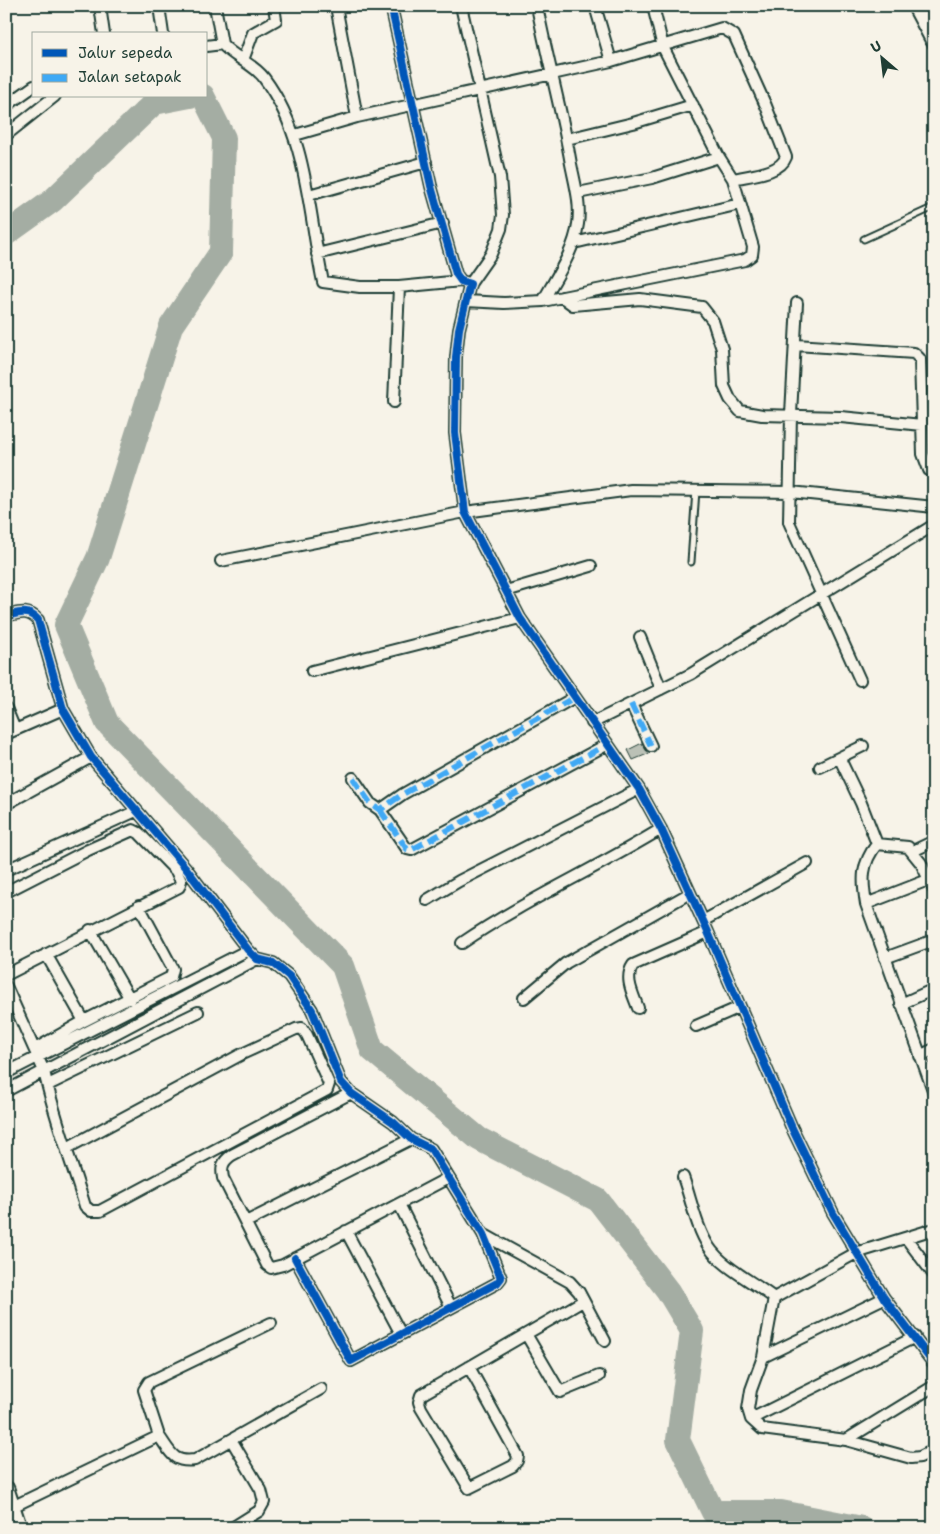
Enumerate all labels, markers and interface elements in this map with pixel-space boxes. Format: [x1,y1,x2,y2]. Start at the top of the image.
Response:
legend [32,32,208,98]
north arrow [858,32,908,82]
text: U [867,36,884,57]
text: Jalur sepeda [78,43,173,63]
text: Jalan setapak [78,67,182,87]

